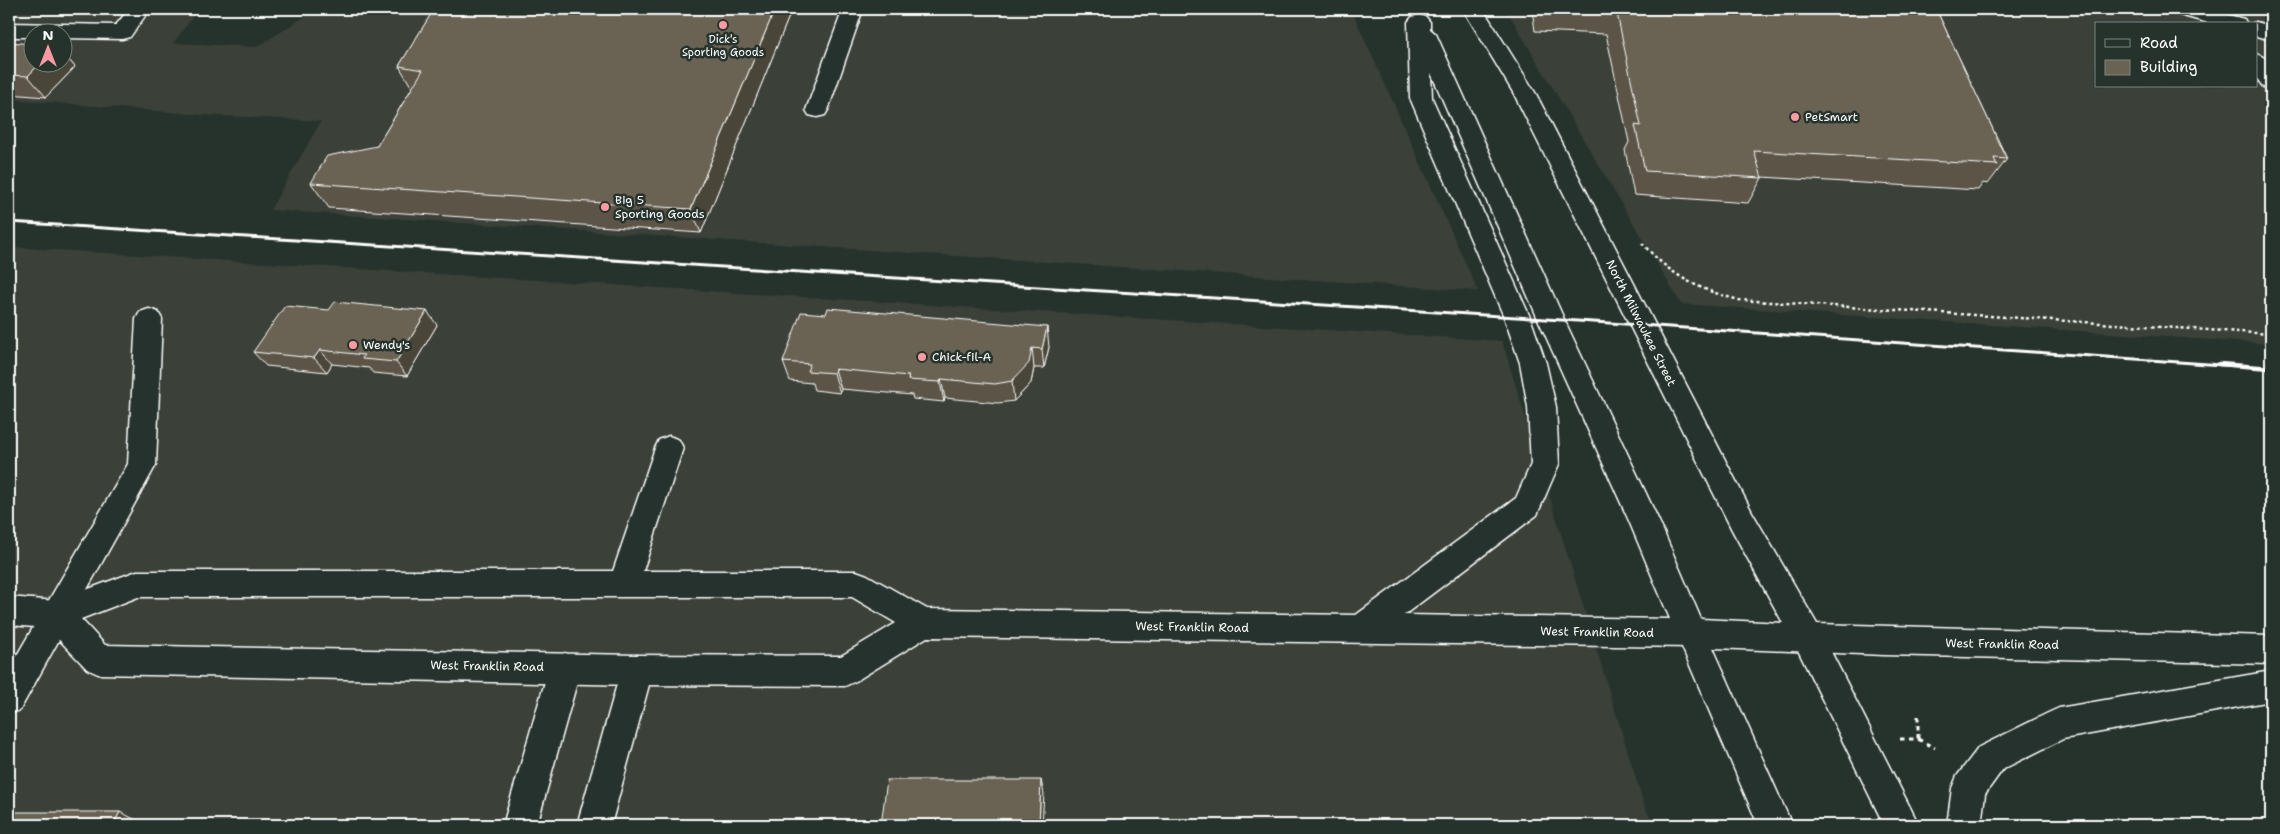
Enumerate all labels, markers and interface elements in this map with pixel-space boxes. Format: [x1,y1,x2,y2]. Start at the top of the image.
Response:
marker: Dick's Sporting Goods [717,19,729,31]
north arrow [22,22,72,72]
legend [2095,22,2258,88]
text: N [42,26,54,44]
place label: Dick's Sporting Goods [682,32,764,60]
text: Road [2140,33,2178,53]
text: Building [2140,57,2197,77]
place label: PetSmart [1805,109,1858,125]
marker: PetSmart [1789,111,1801,123]
place label: Big 5 Sporting Goods [615,192,705,222]
marker: Big 5 Sporting Goods [599,201,611,213]
street label: North Milwaukee Street [1602,257,1680,389]
place label: Wendy's [363,337,410,353]
marker: Wendy's [347,339,359,351]
place label: Chick-fil-A [932,349,992,365]
marker: Chick-fil-A [916,351,928,363]
street label: West Franklin Road [1135,618,1249,636]
street label: West Franklin Road [1540,623,1654,641]
street label: West Franklin Road [1945,635,2059,653]
street label: West Franklin Road [430,657,544,675]

